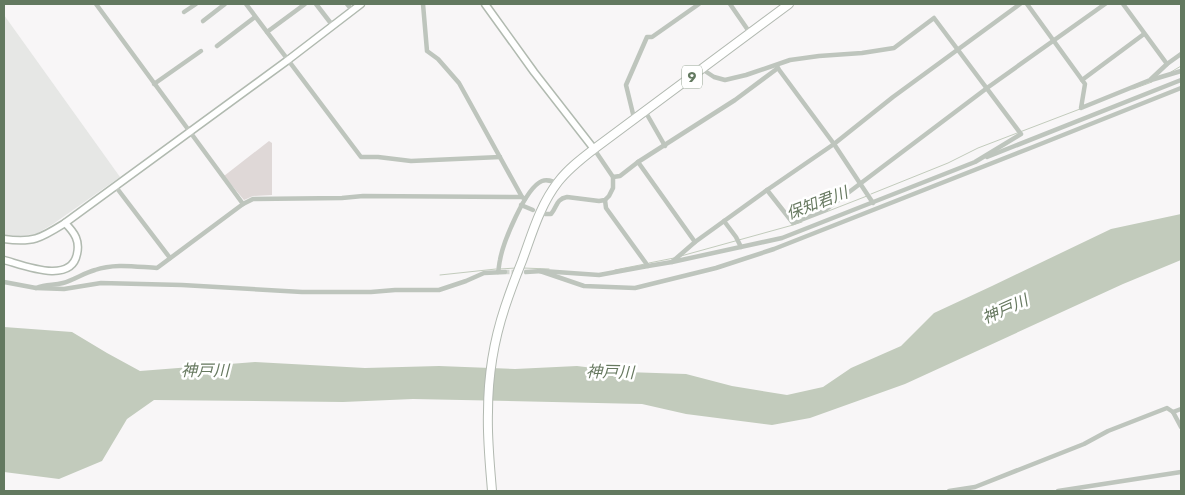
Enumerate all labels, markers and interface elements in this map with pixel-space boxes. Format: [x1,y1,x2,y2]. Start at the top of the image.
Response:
road number: 9 [682,66,702,88]
water label: 保知君川 [783,180,853,225]
water label: 神戸川 [978,288,1033,329]
water label: 神戸川 [181,359,231,382]
water label: 神戸川 [586,360,636,384]

